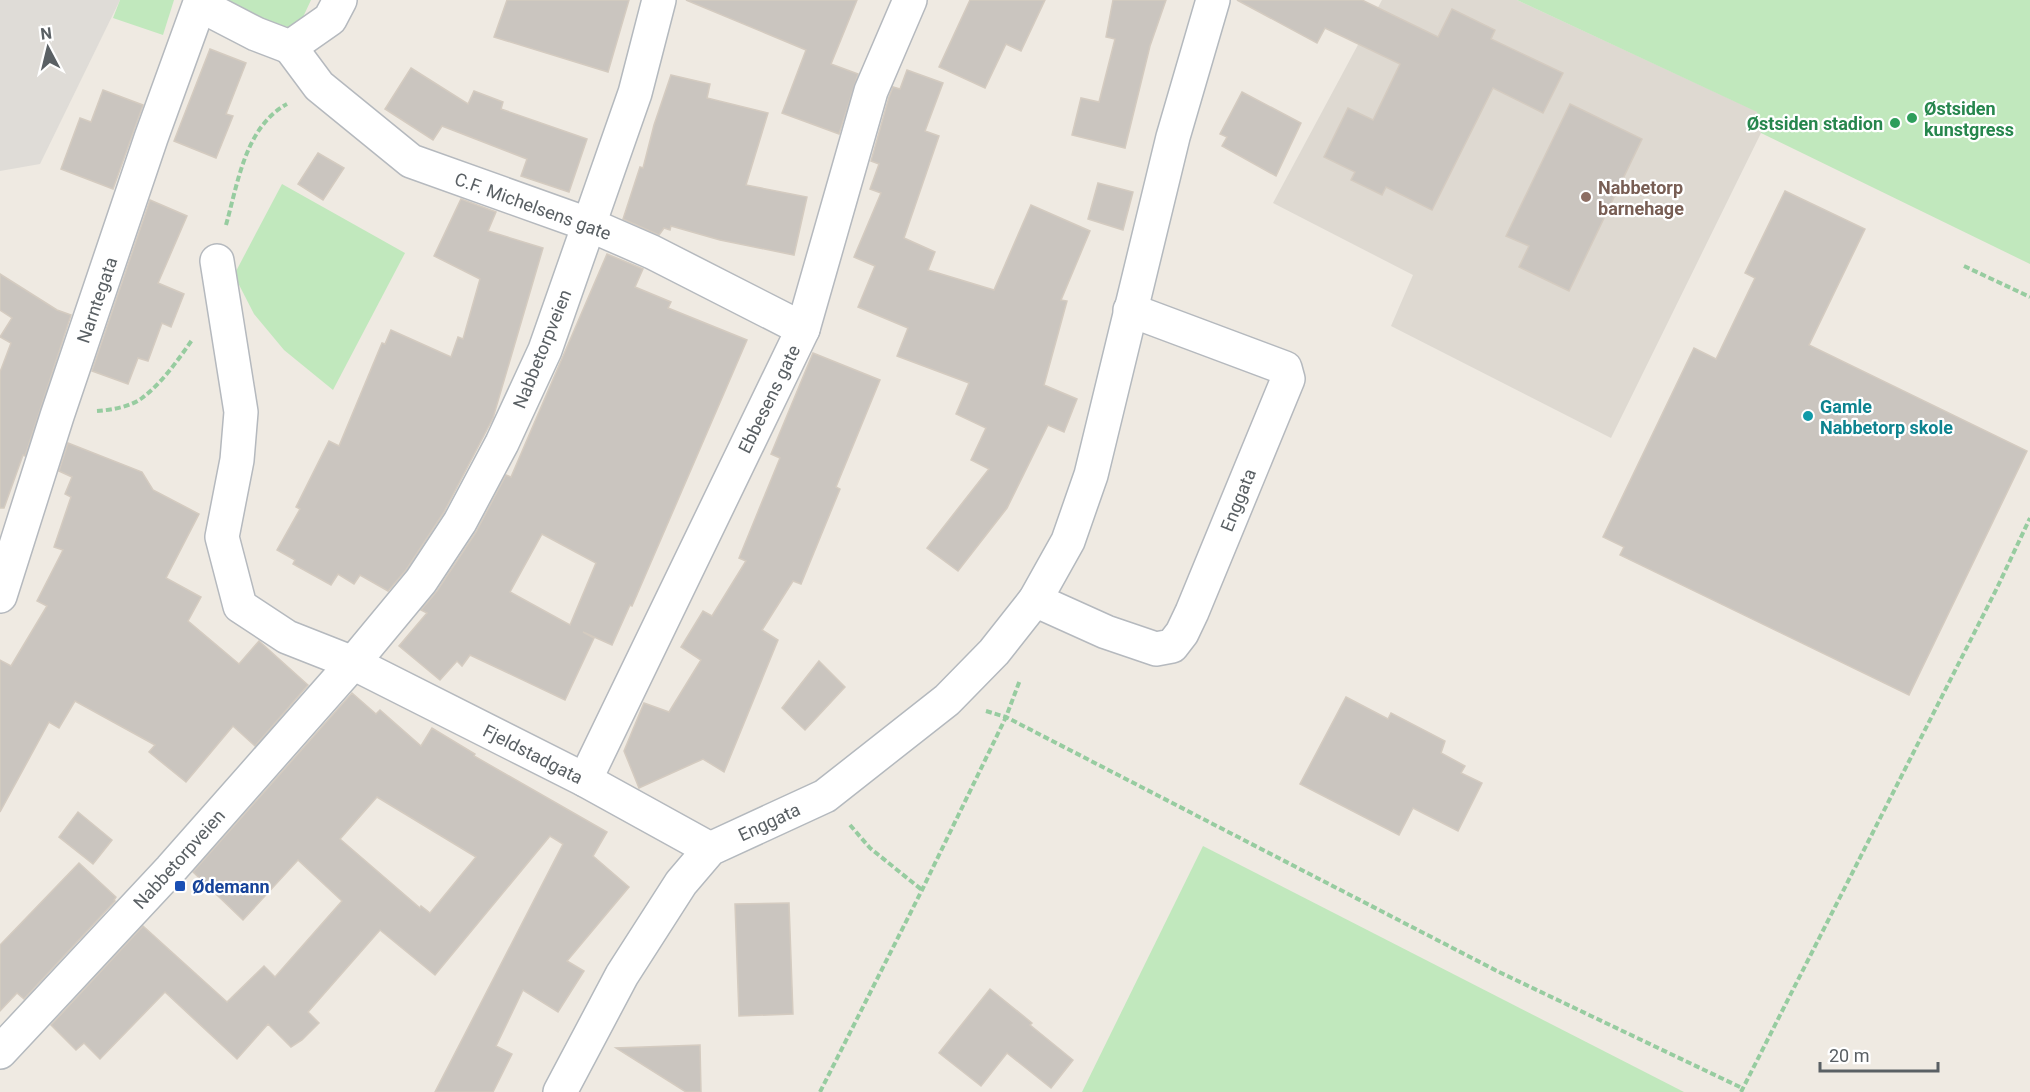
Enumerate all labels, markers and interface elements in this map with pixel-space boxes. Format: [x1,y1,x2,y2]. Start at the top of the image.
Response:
north arrow [18,18,78,78]
text: N [39,23,53,44]
place label: Østsiden kunstgress [1924,98,2014,140]
marker: Østsiden kunstgress [1905,111,1919,125]
place label: Østsiden stadion [1747,113,1883,134]
marker: Østsiden stadion [1888,116,1902,130]
street label: C.F. Michelsens gate [452,168,614,244]
place label: Nabbetorp barnehage [1598,177,1684,219]
marker: Nabbetorp barnehage [1579,190,1593,204]
street label: Narntegata [72,254,122,346]
street label: Nabbetorpveien [509,286,575,412]
street label: Ebbesens gate [734,341,804,457]
place label: Gamle Nabbetorp skole [1820,396,1953,438]
marker: Gamle Nabbetorp skole [1801,409,1815,423]
street label: Enggata [1216,466,1260,534]
street label: Fjeldstadgata [480,720,586,788]
street label: Enggata [735,799,803,845]
street label: Nabbetorpveien [129,805,229,913]
place label: Ødemann [192,876,270,897]
marker: Ødemann [173,879,187,893]
scale bar [1820,1035,1938,1073]
text: 20 m [1829,1045,1869,1066]

